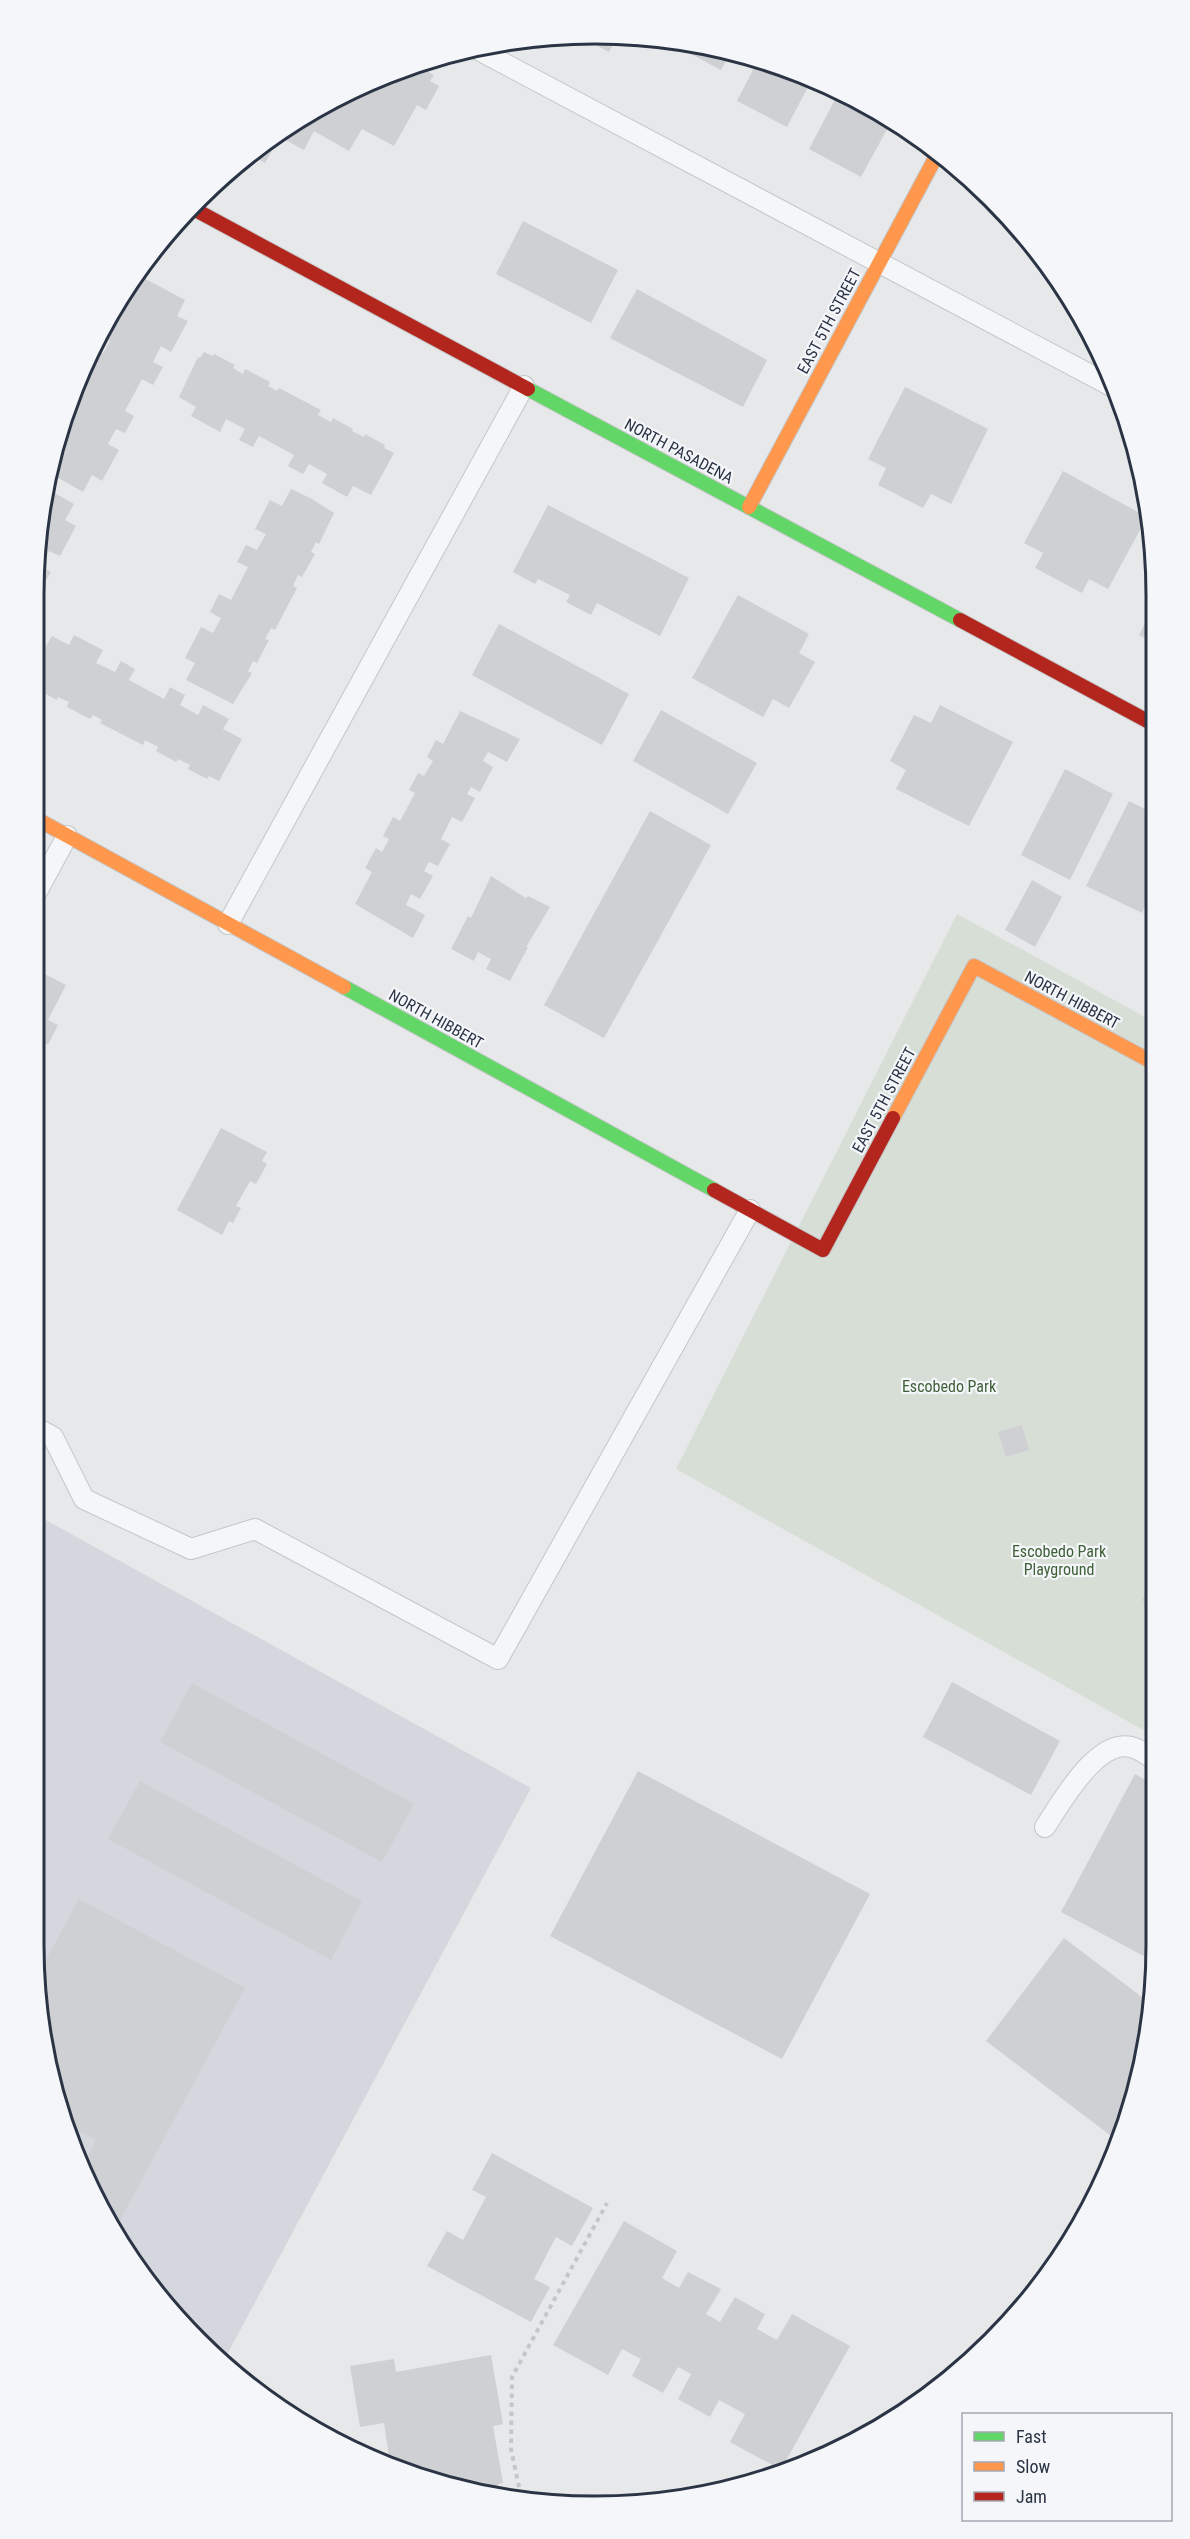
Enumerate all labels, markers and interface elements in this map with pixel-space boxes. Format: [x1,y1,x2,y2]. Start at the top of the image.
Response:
street label: EAST 5TH STREET [793,265,865,377]
street label: NORTH PASADENA [621,414,737,488]
street label: NORTH HIBBERT [1021,967,1123,1033]
street label: NORTH HIBBERT [386,985,486,1053]
street label: EAST 5TH STREET [848,1044,920,1156]
park label: Escobedo Park [902,1377,997,1396]
park label: Escobedo Park Playground [1012,1542,1107,1579]
legend [962,2413,1172,2521]
text: Fast [1016,2426,1047,2447]
text: Slow [1016,2456,1051,2477]
text: Jam [1016,2486,1047,2507]

